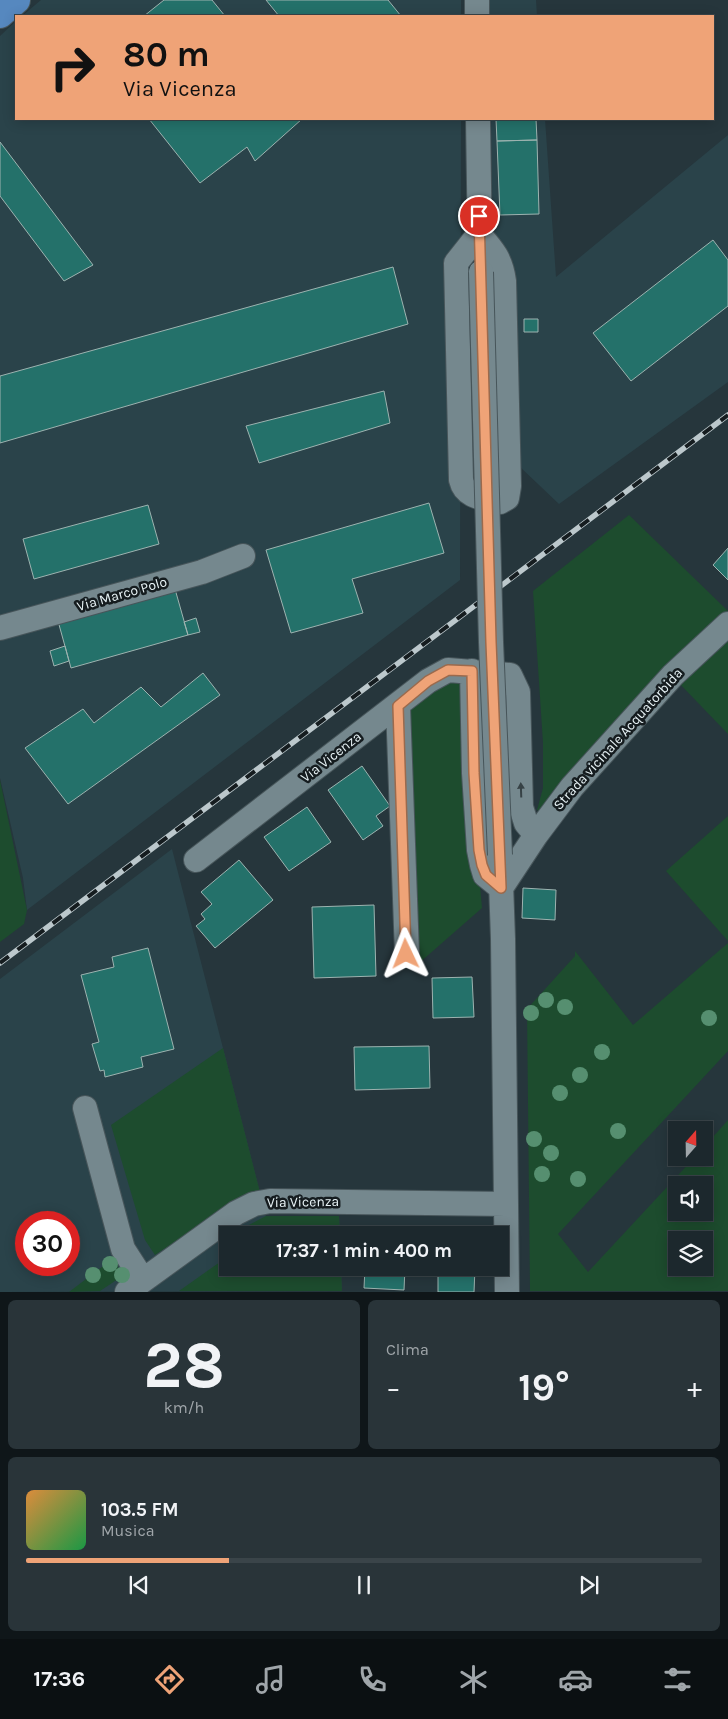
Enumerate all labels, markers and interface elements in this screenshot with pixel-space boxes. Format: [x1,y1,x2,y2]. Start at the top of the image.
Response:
text: 80 m [123,34,210,75]
icon: right [40,35,105,100]
text: Via Vicenza [123,76,237,102]
pin [458,195,500,237]
icon: arrive [465,202,493,230]
street label: Via Marco Polo [75,573,169,615]
street label: Strada vicinale Acquatorbida [550,665,686,813]
street label: Via Vicenza [297,728,365,786]
one-way arrow [517,782,525,798]
position arrow [379,927,431,979]
north arrow [668,1121,712,1166]
map controls [668,1121,713,1276]
button: sound [668,1176,713,1221]
street label: Via Vicenza [267,1193,339,1211]
speed limit sign: 30 [15,1211,80,1276]
button: layers [668,1231,713,1276]
text: 17:37 · 1 min · 400 m [276,1240,452,1262]
text: 28 [143,1327,225,1403]
text: Clima [386,1340,429,1359]
text: 19° [518,1365,570,1410]
text: − [386,1371,401,1404]
text: + [687,1371,702,1404]
text: km/h [164,1398,204,1417]
text: 103.5 FM [101,1499,179,1521]
text: Musica [101,1521,154,1540]
icon: previous [125,1571,153,1599]
icon: pause [350,1571,378,1599]
icon: next [575,1571,603,1599]
icon: directions [152,1662,187,1697]
icon: music [253,1662,288,1697]
icon: phone [355,1662,390,1697]
icon: climate [456,1662,491,1697]
icon: car [558,1662,593,1697]
icon: filters [660,1662,695,1697]
text: 17:36 [33,1666,85,1692]

